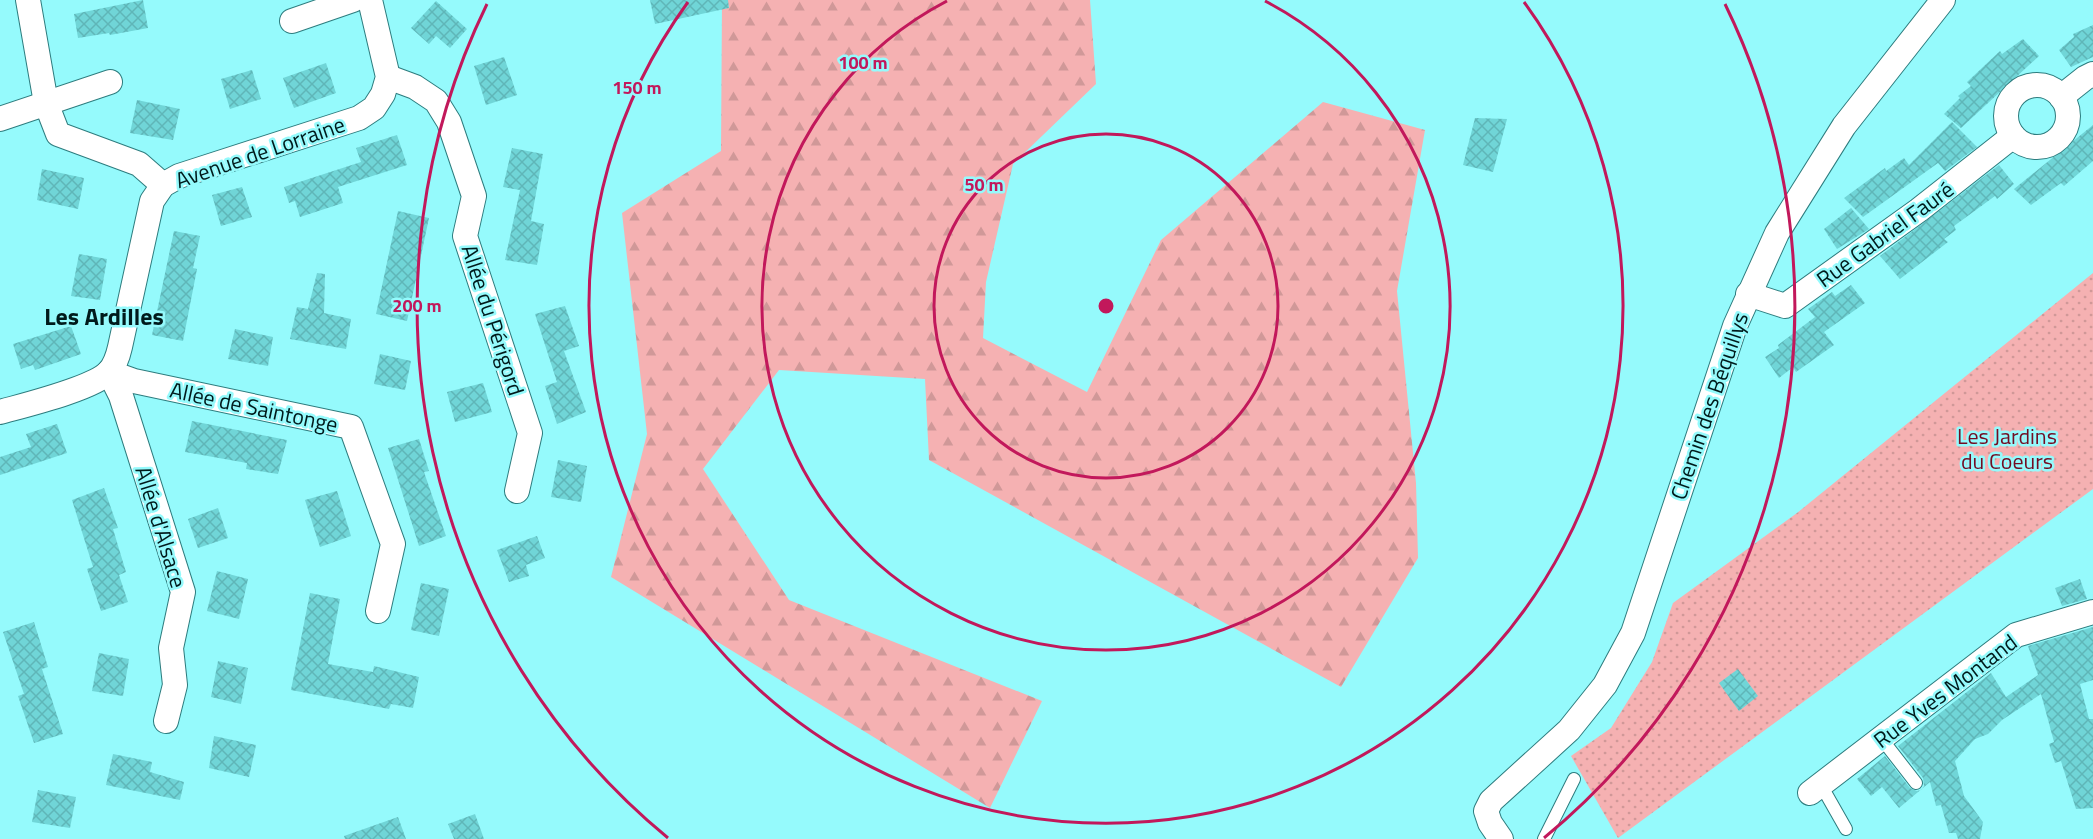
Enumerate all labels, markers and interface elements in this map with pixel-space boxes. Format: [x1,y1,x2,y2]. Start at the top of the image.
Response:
text: 100 m [838,49,888,76]
text: 150 m [612,74,662,101]
street label: Avenue de Lorraine [171,107,349,197]
text: 50 m [964,171,1004,198]
street label: Rue Gabriel Fauré [1809,172,1961,296]
street label: Allée du Périgord [453,240,533,400]
text: 200 m [392,292,442,319]
centre of rings [1096,296,1116,316]
district label: Les Ardilles [44,298,164,334]
street label: Chemin des Béquillys [1661,308,1757,504]
street label: Allée de Saintonge [167,373,341,441]
park label: Les Jardins du Coeurs [1957,419,2057,478]
street label: Allée d'Alsace [126,462,196,592]
street label: Rue Yves Montand [1866,626,2024,756]

